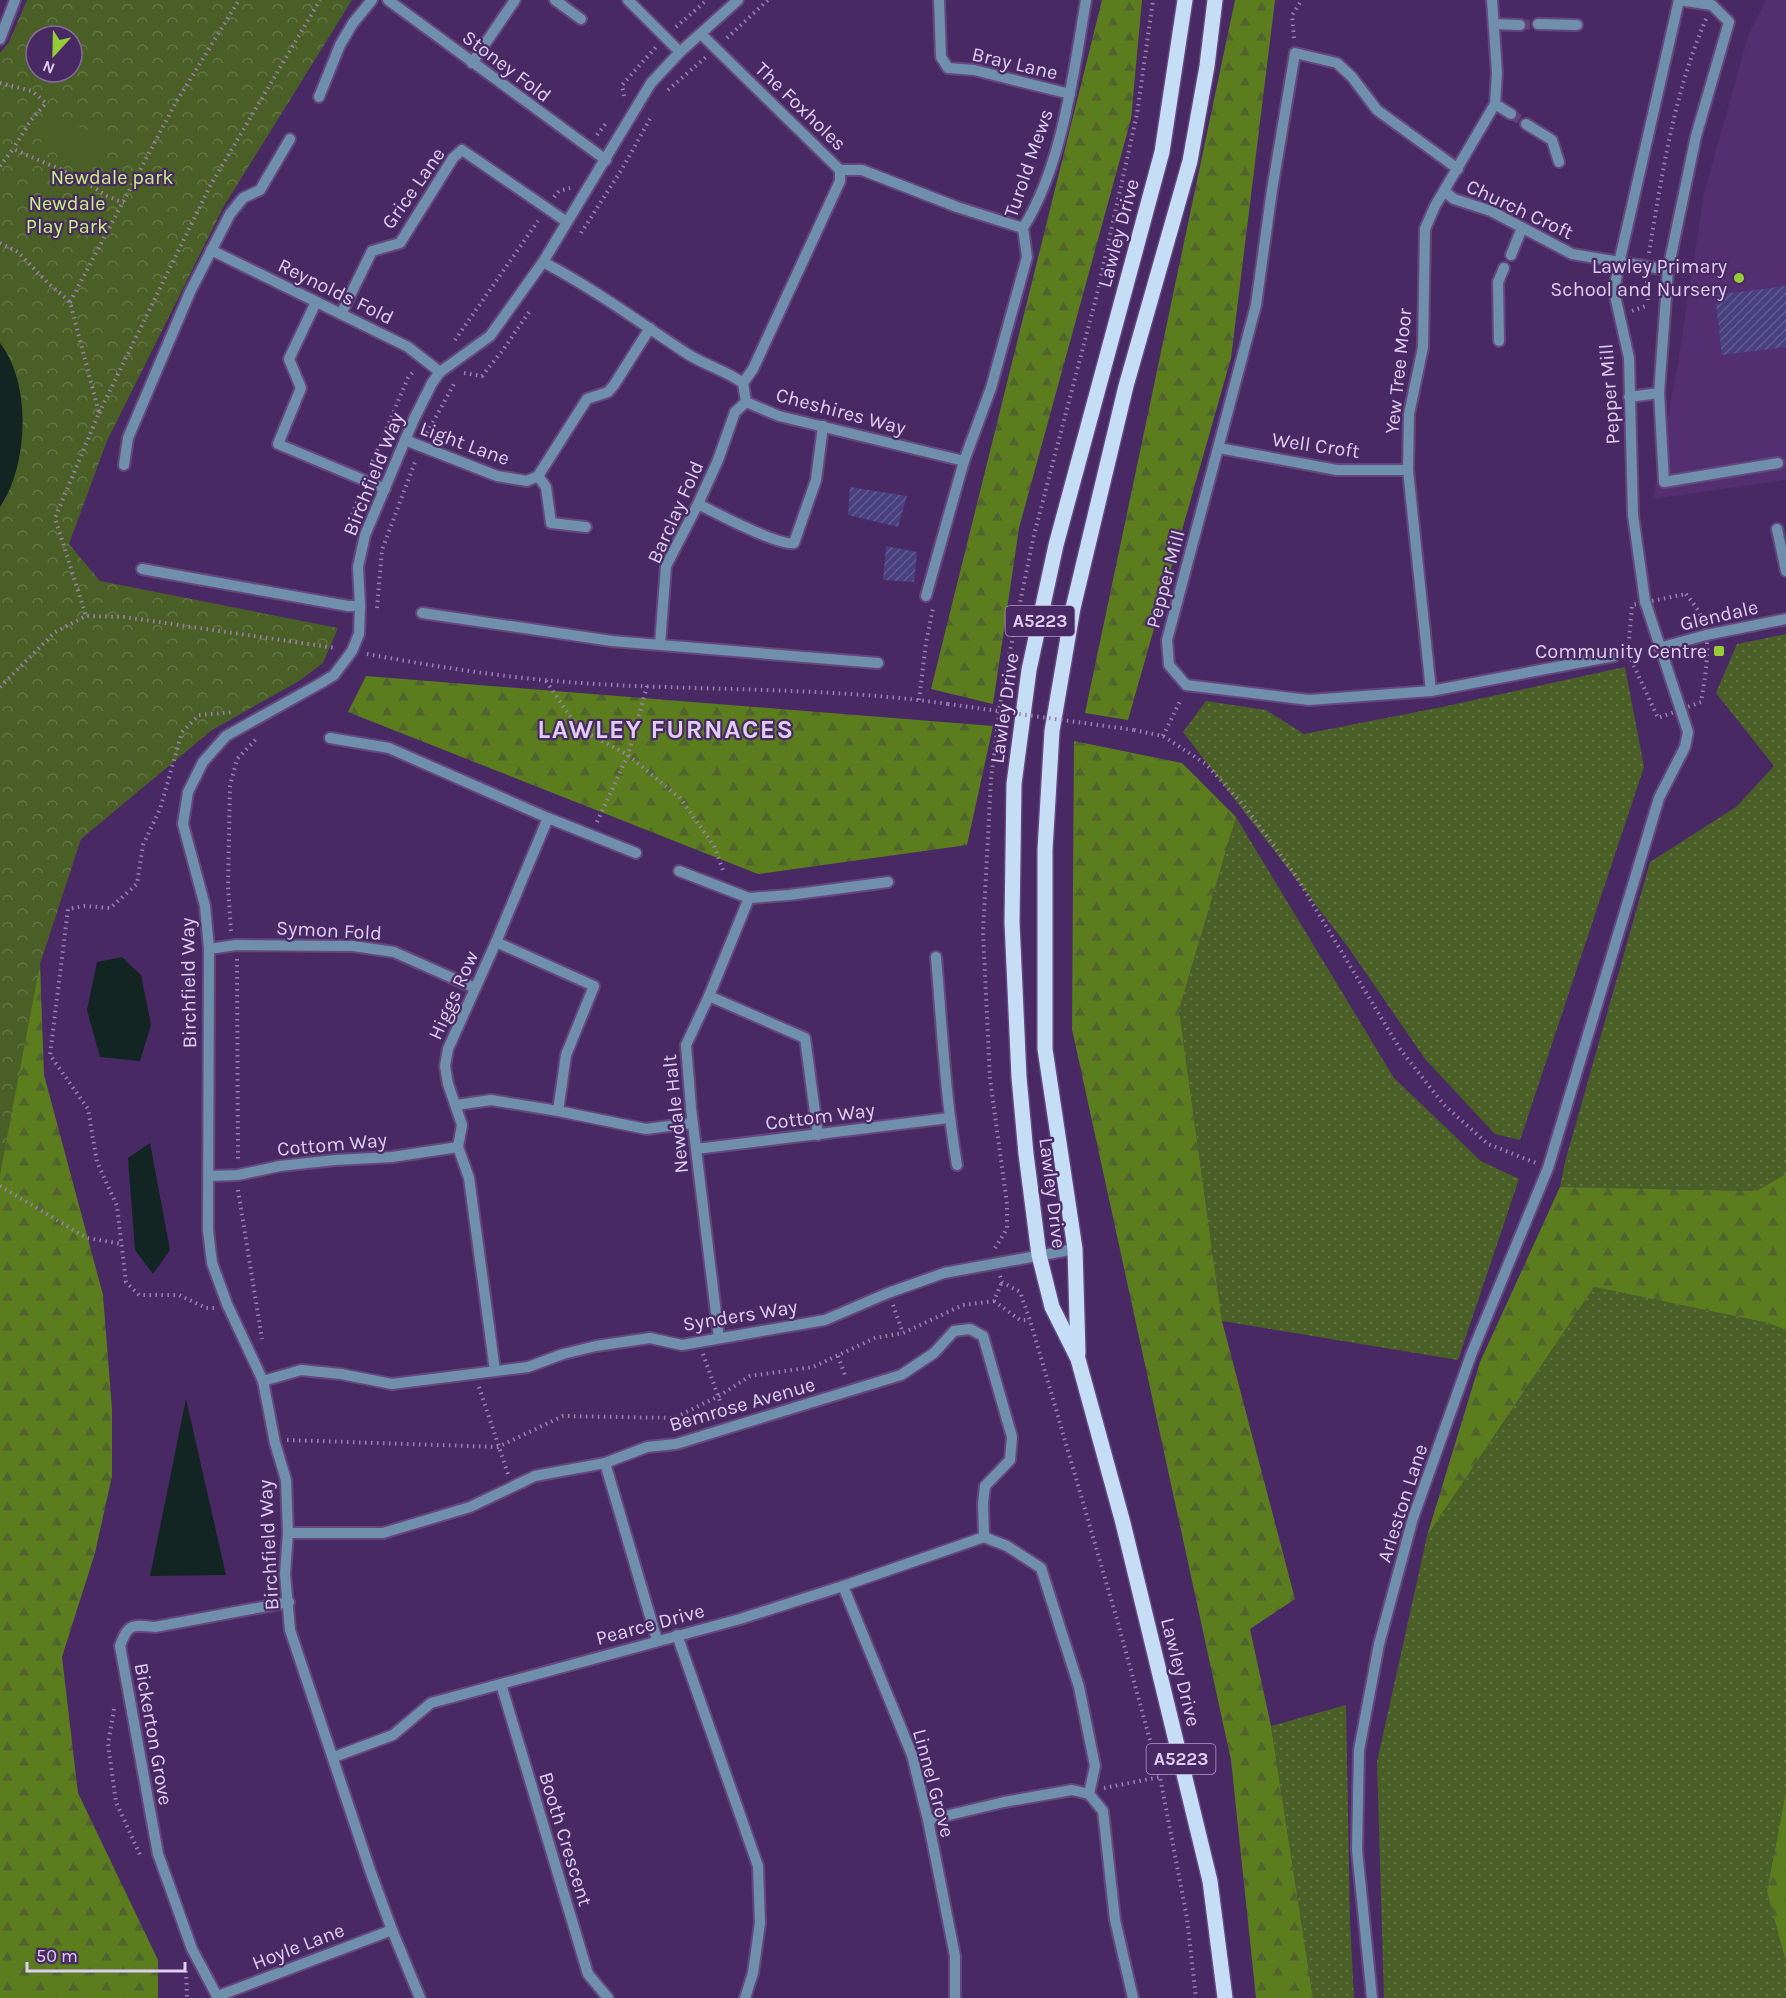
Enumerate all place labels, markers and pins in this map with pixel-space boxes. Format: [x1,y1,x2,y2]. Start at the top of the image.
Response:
place label: Lawley Primary School and Nursery [1550,255,1727,301]
marker: Lawley Primary School and Nursery [1732,271,1746,285]
place label: Community Centre [1535,640,1707,663]
marker: Community Centre [1712,644,1726,658]

